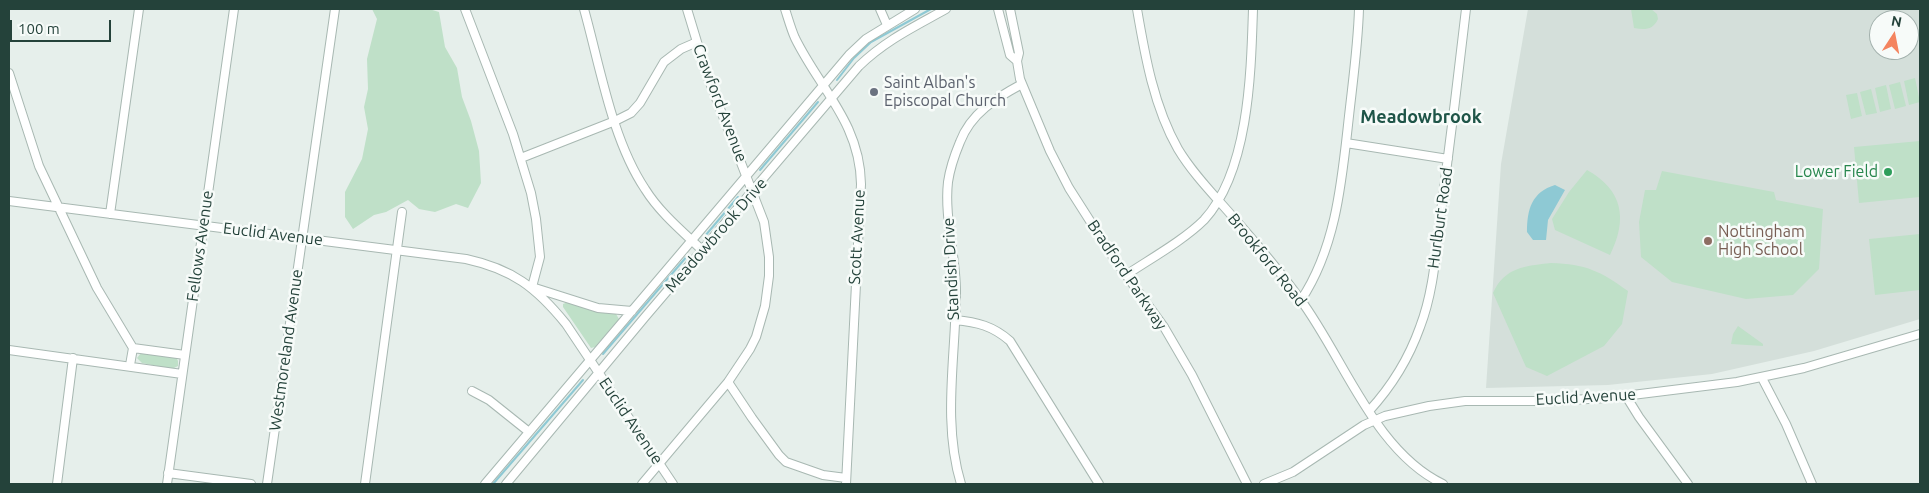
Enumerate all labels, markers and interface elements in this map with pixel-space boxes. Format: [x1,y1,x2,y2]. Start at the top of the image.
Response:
scale bar [12,10,114,42]
north arrow [1869,10,1919,60]
text: N [1890,12,1903,30]
text: 100 m [18,20,60,37]
street label: Crawford Avenue [689,41,751,165]
place label: Saint Alban's Episcopal Church [884,73,1006,111]
marker: Saint Alban's Episcopal Church [868,86,880,98]
district label: Meadowbrook [1360,106,1482,128]
place label: Lower Field [1795,162,1878,182]
street label: Hurlburt Road [1423,166,1457,270]
marker: Lower Field [1882,166,1894,178]
street label: Meadowbrook Drive [661,174,771,296]
street label: Fellows Avenue [183,189,217,303]
street label: Scott Avenue [845,189,869,285]
street label: Brookford Road [1224,210,1310,310]
street label: Bradford Parkway [1083,216,1171,334]
street label: Standish Drive [939,217,963,321]
street label: Euclid Avenue [222,218,324,250]
place label: Nottingham High School [1718,222,1805,260]
marker: Nottingham High School [1702,235,1714,247]
street label: Westmoreland Avenue [265,268,307,432]
street label: Euclid Avenue [595,374,667,468]
street label: Euclid Avenue [1535,385,1637,409]

